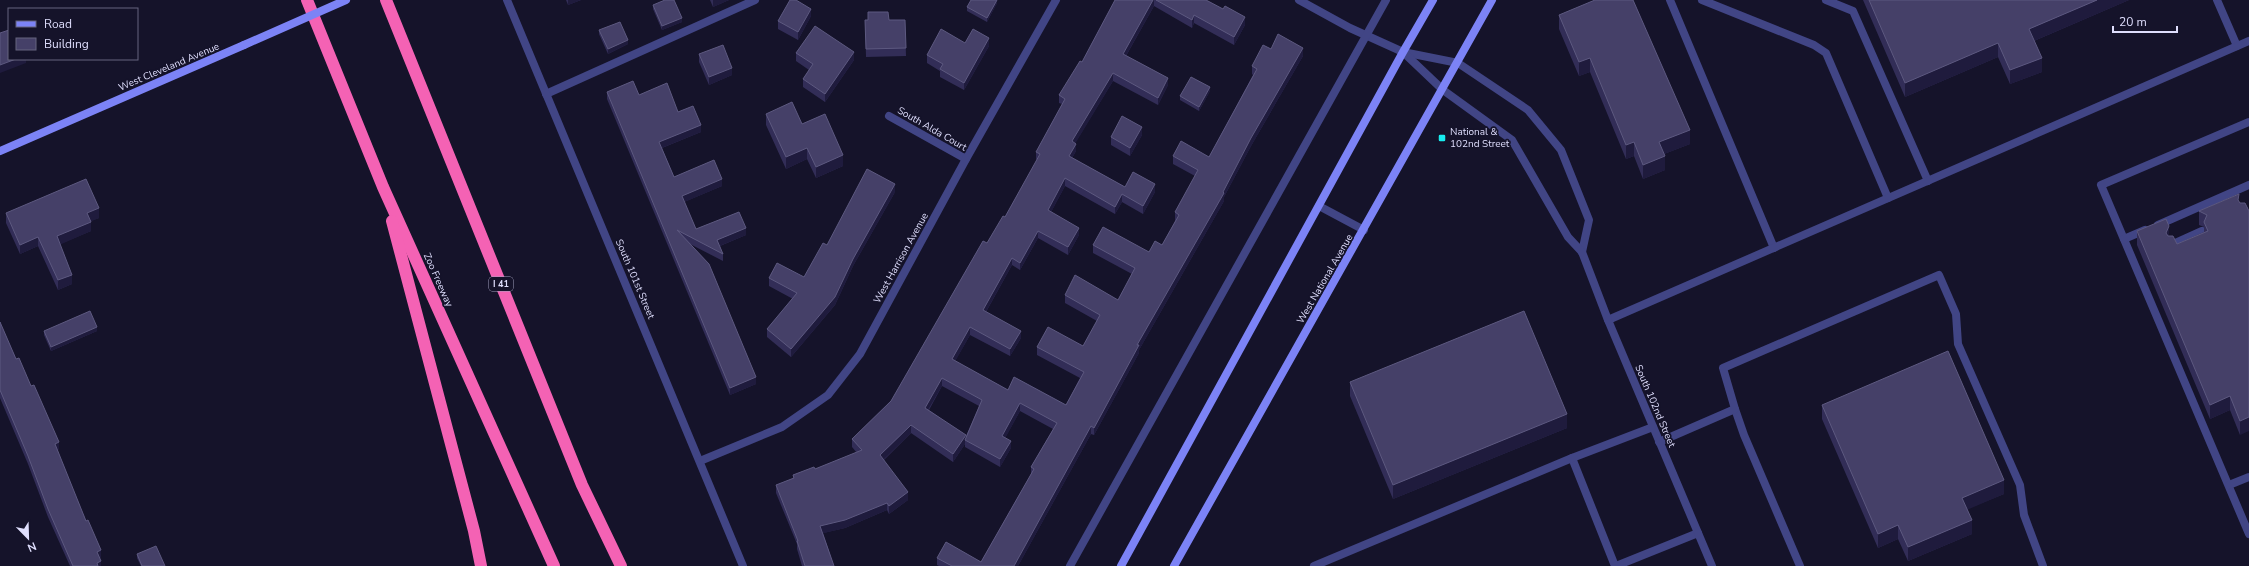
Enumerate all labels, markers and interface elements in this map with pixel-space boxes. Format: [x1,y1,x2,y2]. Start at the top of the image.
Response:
legend [8,8,138,60]
scale bar [2113,8,2177,34]
text: 20 m [2119,14,2147,30]
text: Road [44,16,72,32]
text: Building [44,36,89,52]
street label: West Cleveland Avenue [116,39,222,95]
street label: South Alda Court [895,103,970,155]
place label: National & 102nd Street [1450,125,1510,151]
marker: National & 102nd Street [1437,133,1447,143]
street label: West Harrison Avenue [870,210,932,306]
street label: West National Avenue [1294,232,1356,326]
street label: South 101st Street [612,237,658,321]
street label: Zoo Freeway [420,251,456,310]
road number: I 41 [489,277,513,291]
street label: South 102nd Street [1631,363,1679,450]
north arrow [8,518,48,558]
text: N [25,538,38,555]

